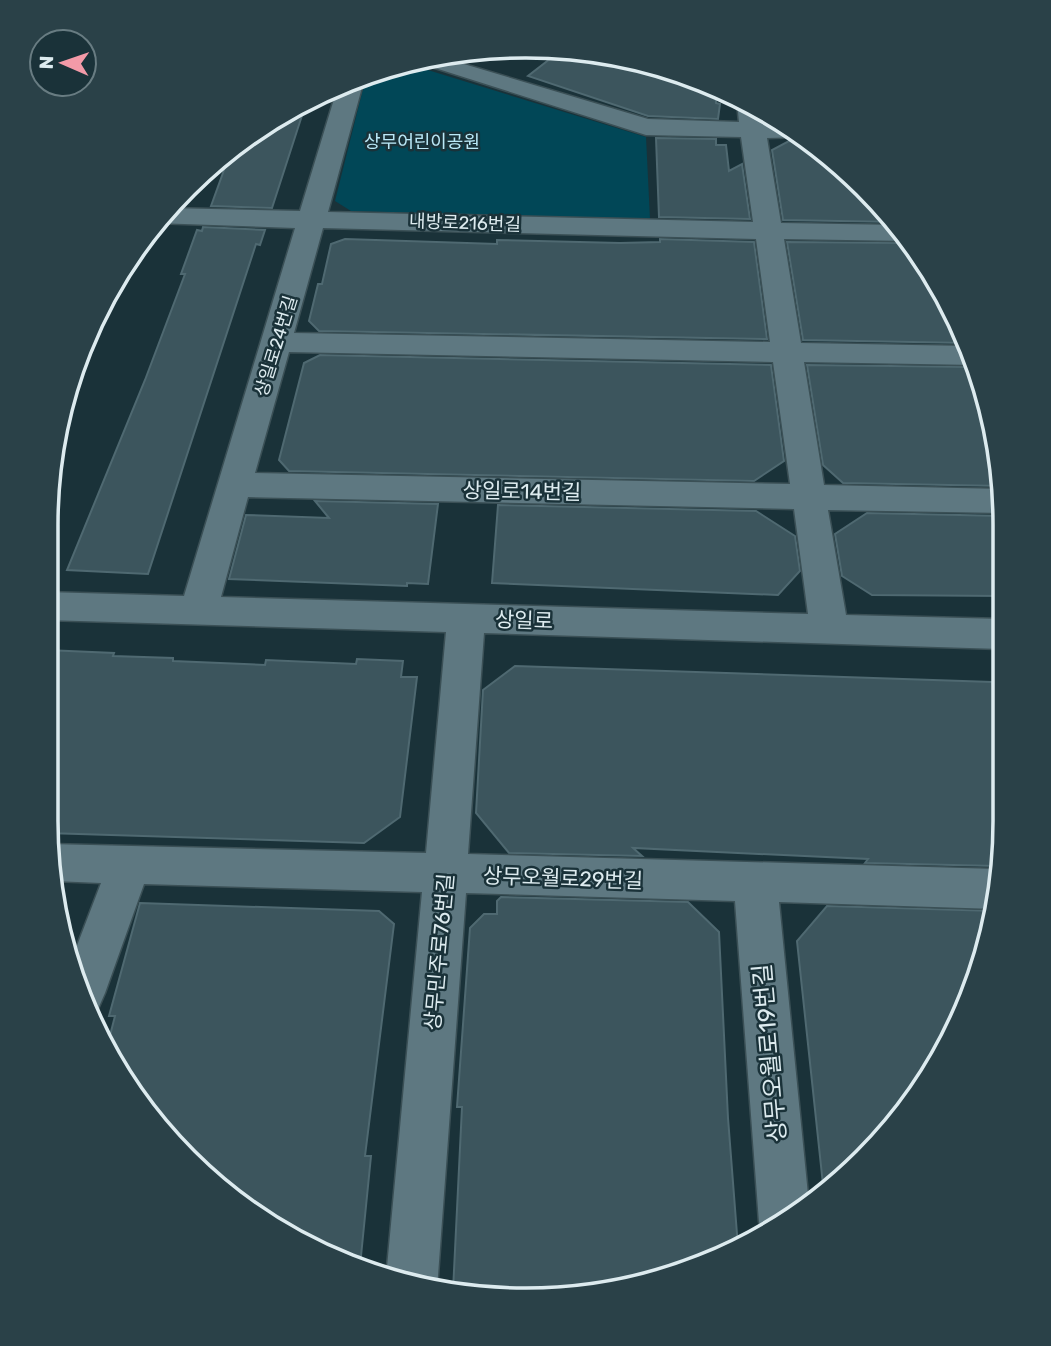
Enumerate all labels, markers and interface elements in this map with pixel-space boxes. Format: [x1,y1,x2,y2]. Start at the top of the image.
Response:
north arrow [28,28,98,98]
text: N [35,55,58,70]
park label: 상무어린이공원 [364,131,480,153]
street label: 내방로216번길 [409,210,521,236]
street label: 상일로24번길 [250,293,302,399]
street label: 상일로14번길 [462,477,582,505]
street label: 상일로 [495,606,553,634]
street label: 상무오월로29번길 [483,863,643,893]
street label: 상무민주로76번길 [420,872,458,1032]
street label: 상무오월로19번길 [748,963,792,1143]

